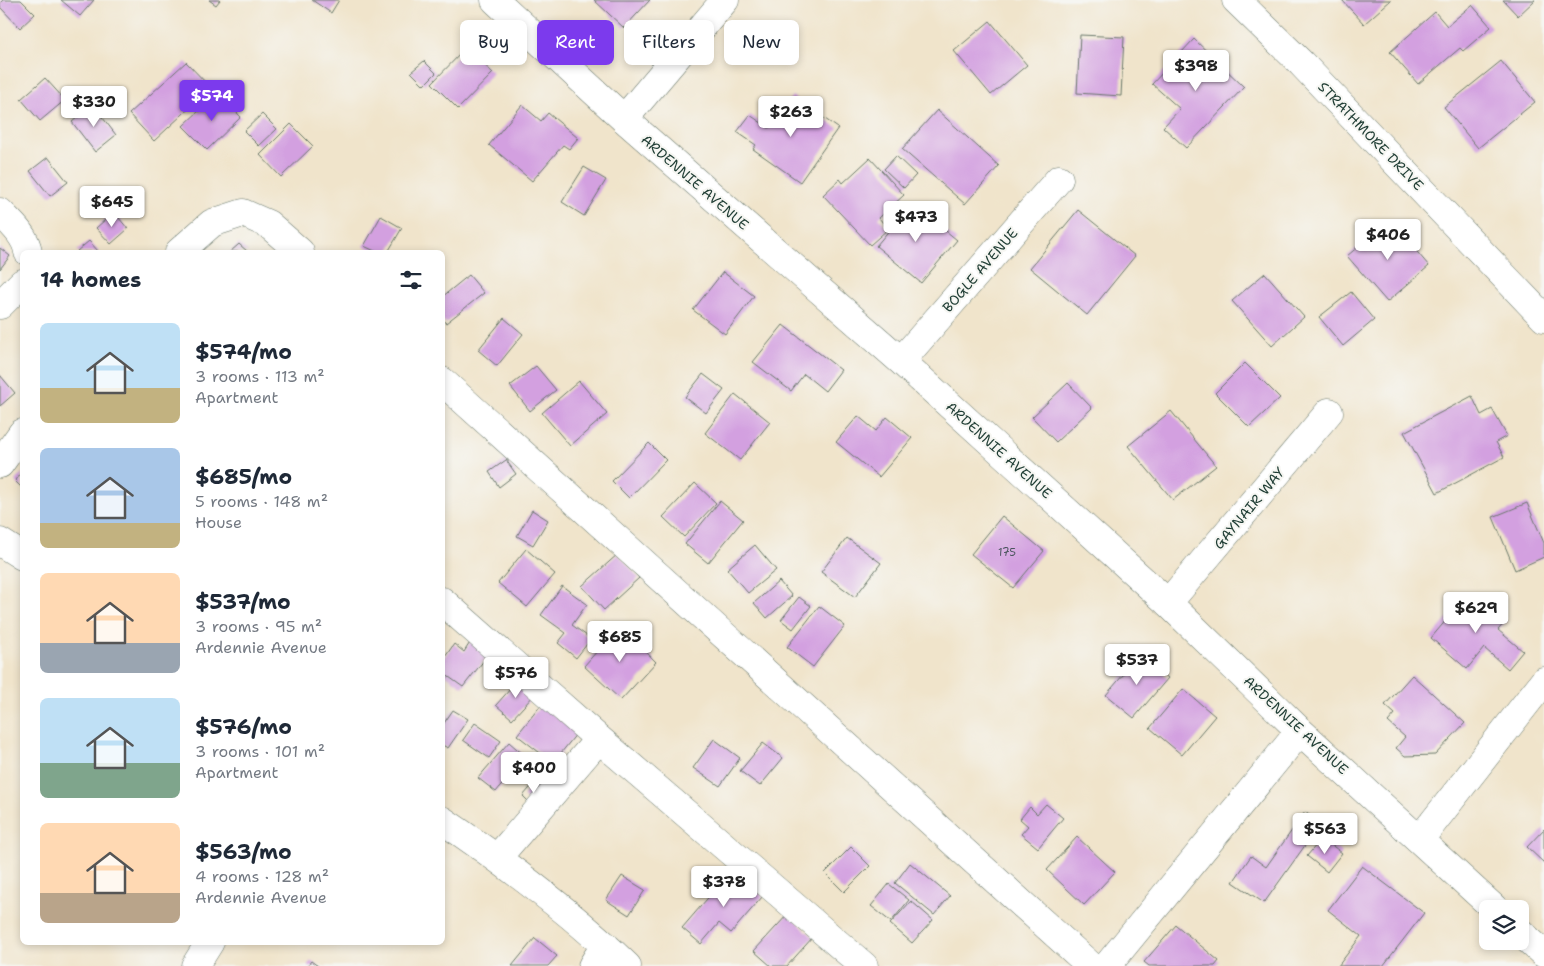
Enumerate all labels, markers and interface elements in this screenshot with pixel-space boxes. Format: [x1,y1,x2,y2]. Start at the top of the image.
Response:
chip: Buy [460,20,527,65]
chip: Rent [537,20,614,65]
chip: Filters [624,20,714,65]
chip: New [724,20,799,65]
pin: $398 [1166,49,1226,92]
text: $398 [1174,55,1218,76]
street label: STRATHMORE DRIVE [1314,78,1428,194]
pin: $574 [182,80,242,122]
text: $574 [190,85,234,106]
pin: $330 [64,86,124,128]
text: $330 [72,91,116,112]
pin: $263 [761,96,821,138]
text: $263 [769,101,813,122]
street label: ARDENNIE AVENUE [638,130,753,234]
pin: $645 [82,186,142,228]
text: $645 [91,191,133,212]
pin: $473 [886,200,946,243]
text: $473 [894,206,938,227]
pin: $406 [1358,218,1418,261]
street label: BOGLE AVENUE [938,224,1022,316]
text: $406 [1366,224,1410,245]
text: 14 homes [40,266,141,294]
icon: filters [397,266,425,294]
text: $574/mo [195,338,292,366]
icon: home [80,343,140,403]
text: 3 rooms · 113 m² [195,366,325,387]
text: Apartment [195,387,278,408]
street label: ARDENNIE AVENUE [942,398,1056,503]
text: $685/mo [195,463,292,491]
street label: GAYNAIR WAY [1209,463,1289,553]
icon: home [80,468,140,528]
text: 5 rooms · 148 m² [195,491,328,512]
text: House [195,512,242,533]
house number: 175 [998,545,1016,560]
text: $537/mo [195,588,291,616]
pin: $629 [1446,592,1506,634]
icon: home [80,593,140,653]
text: $629 [1454,597,1498,618]
text: 3 rooms · 95 m² [195,616,322,637]
pin: $685 [590,620,650,663]
text: $685 [598,626,642,647]
text: Ardennie Avenue [195,637,327,658]
pin: $537 [1107,644,1167,686]
text: $537 [1116,649,1158,670]
pin: $576 [486,656,546,699]
text: $576 [494,662,538,683]
street label: ARDENNIE AVENUE [1240,672,1352,778]
text: $576/mo [195,713,292,741]
icon: home [80,718,140,778]
text: 3 rooms · 101 m² [195,741,325,762]
pin: $400 [504,752,564,794]
text: $400 [512,757,556,778]
text: Apartment [195,762,278,783]
pin: $563 [1295,812,1355,855]
text: $563 [1304,818,1346,839]
text: $563/mo [195,838,292,866]
icon: home [80,843,140,903]
text: 4 rooms · 128 m² [195,866,329,887]
pin: $378 [694,866,754,908]
text: $378 [702,871,746,892]
text: Ardennie Avenue [195,887,327,908]
map controls [1479,900,1529,950]
button: layers [1479,900,1529,950]

